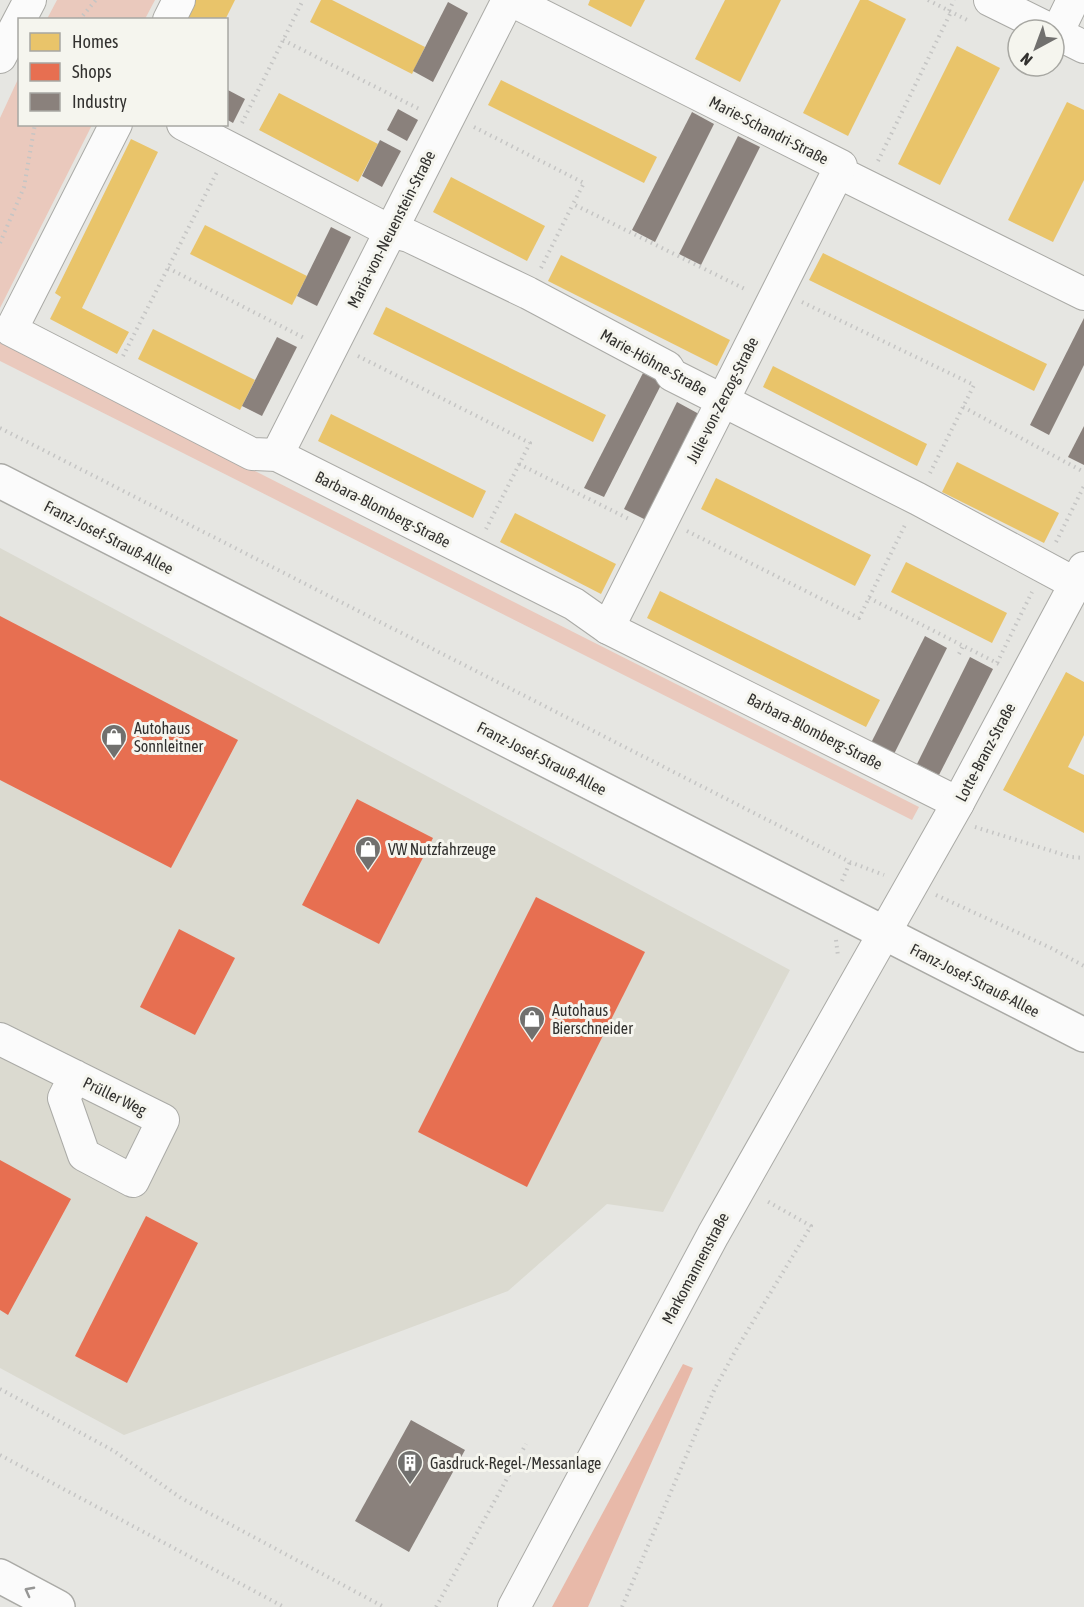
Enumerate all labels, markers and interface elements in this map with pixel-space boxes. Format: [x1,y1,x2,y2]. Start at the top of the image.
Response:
legend [18,18,228,126]
north arrow [1006,18,1066,78]
text: Homes [72,31,118,52]
text: N [1017,49,1036,69]
text: Shops [72,61,112,82]
text: Industry [72,91,127,112]
street label: Marie-Schandri-Straße [706,92,832,168]
street label: Maria-von-Neuenstein-Straße [344,147,438,311]
street label: Marie-Höhne-Straße [597,325,711,399]
street label: Julie-von-Zerzog-Straße [682,334,762,466]
street label: Barbara-Blomberg-Straße [312,467,454,552]
street label: Franz-Josef-Strauß-Allee [41,497,177,577]
street label: Barbara-Blomberg-Straße [744,689,886,774]
street label: Lotte-Branz-Straße [951,700,1019,804]
street label: Franz-Josef-Strauß-Allee [474,718,610,798]
place label: Autohaus Sonnleitner [134,719,203,755]
shop icon: Autohaus Sonnleitner [99,722,129,760]
shop icon: VW Nutzfahrzeuge [353,834,383,872]
place label: VW Nutzfahrzeuge [388,840,496,859]
street label: Franz-Josef-Strauß-Allee [907,940,1043,1020]
place label: Autohaus Bierschneider [552,1001,633,1037]
shop icon: Autohaus Bierschneider [517,1004,547,1042]
street label: Prüller Weg [80,1073,150,1120]
street label: Markomannenstraße [658,1209,732,1327]
building icon: Gasdruck-Regel-/Messanlage [395,1448,425,1486]
place label: Gasdruck-Regel-/Messanlage [430,1454,601,1473]
one-way arrow [25,1587,35,1598]

